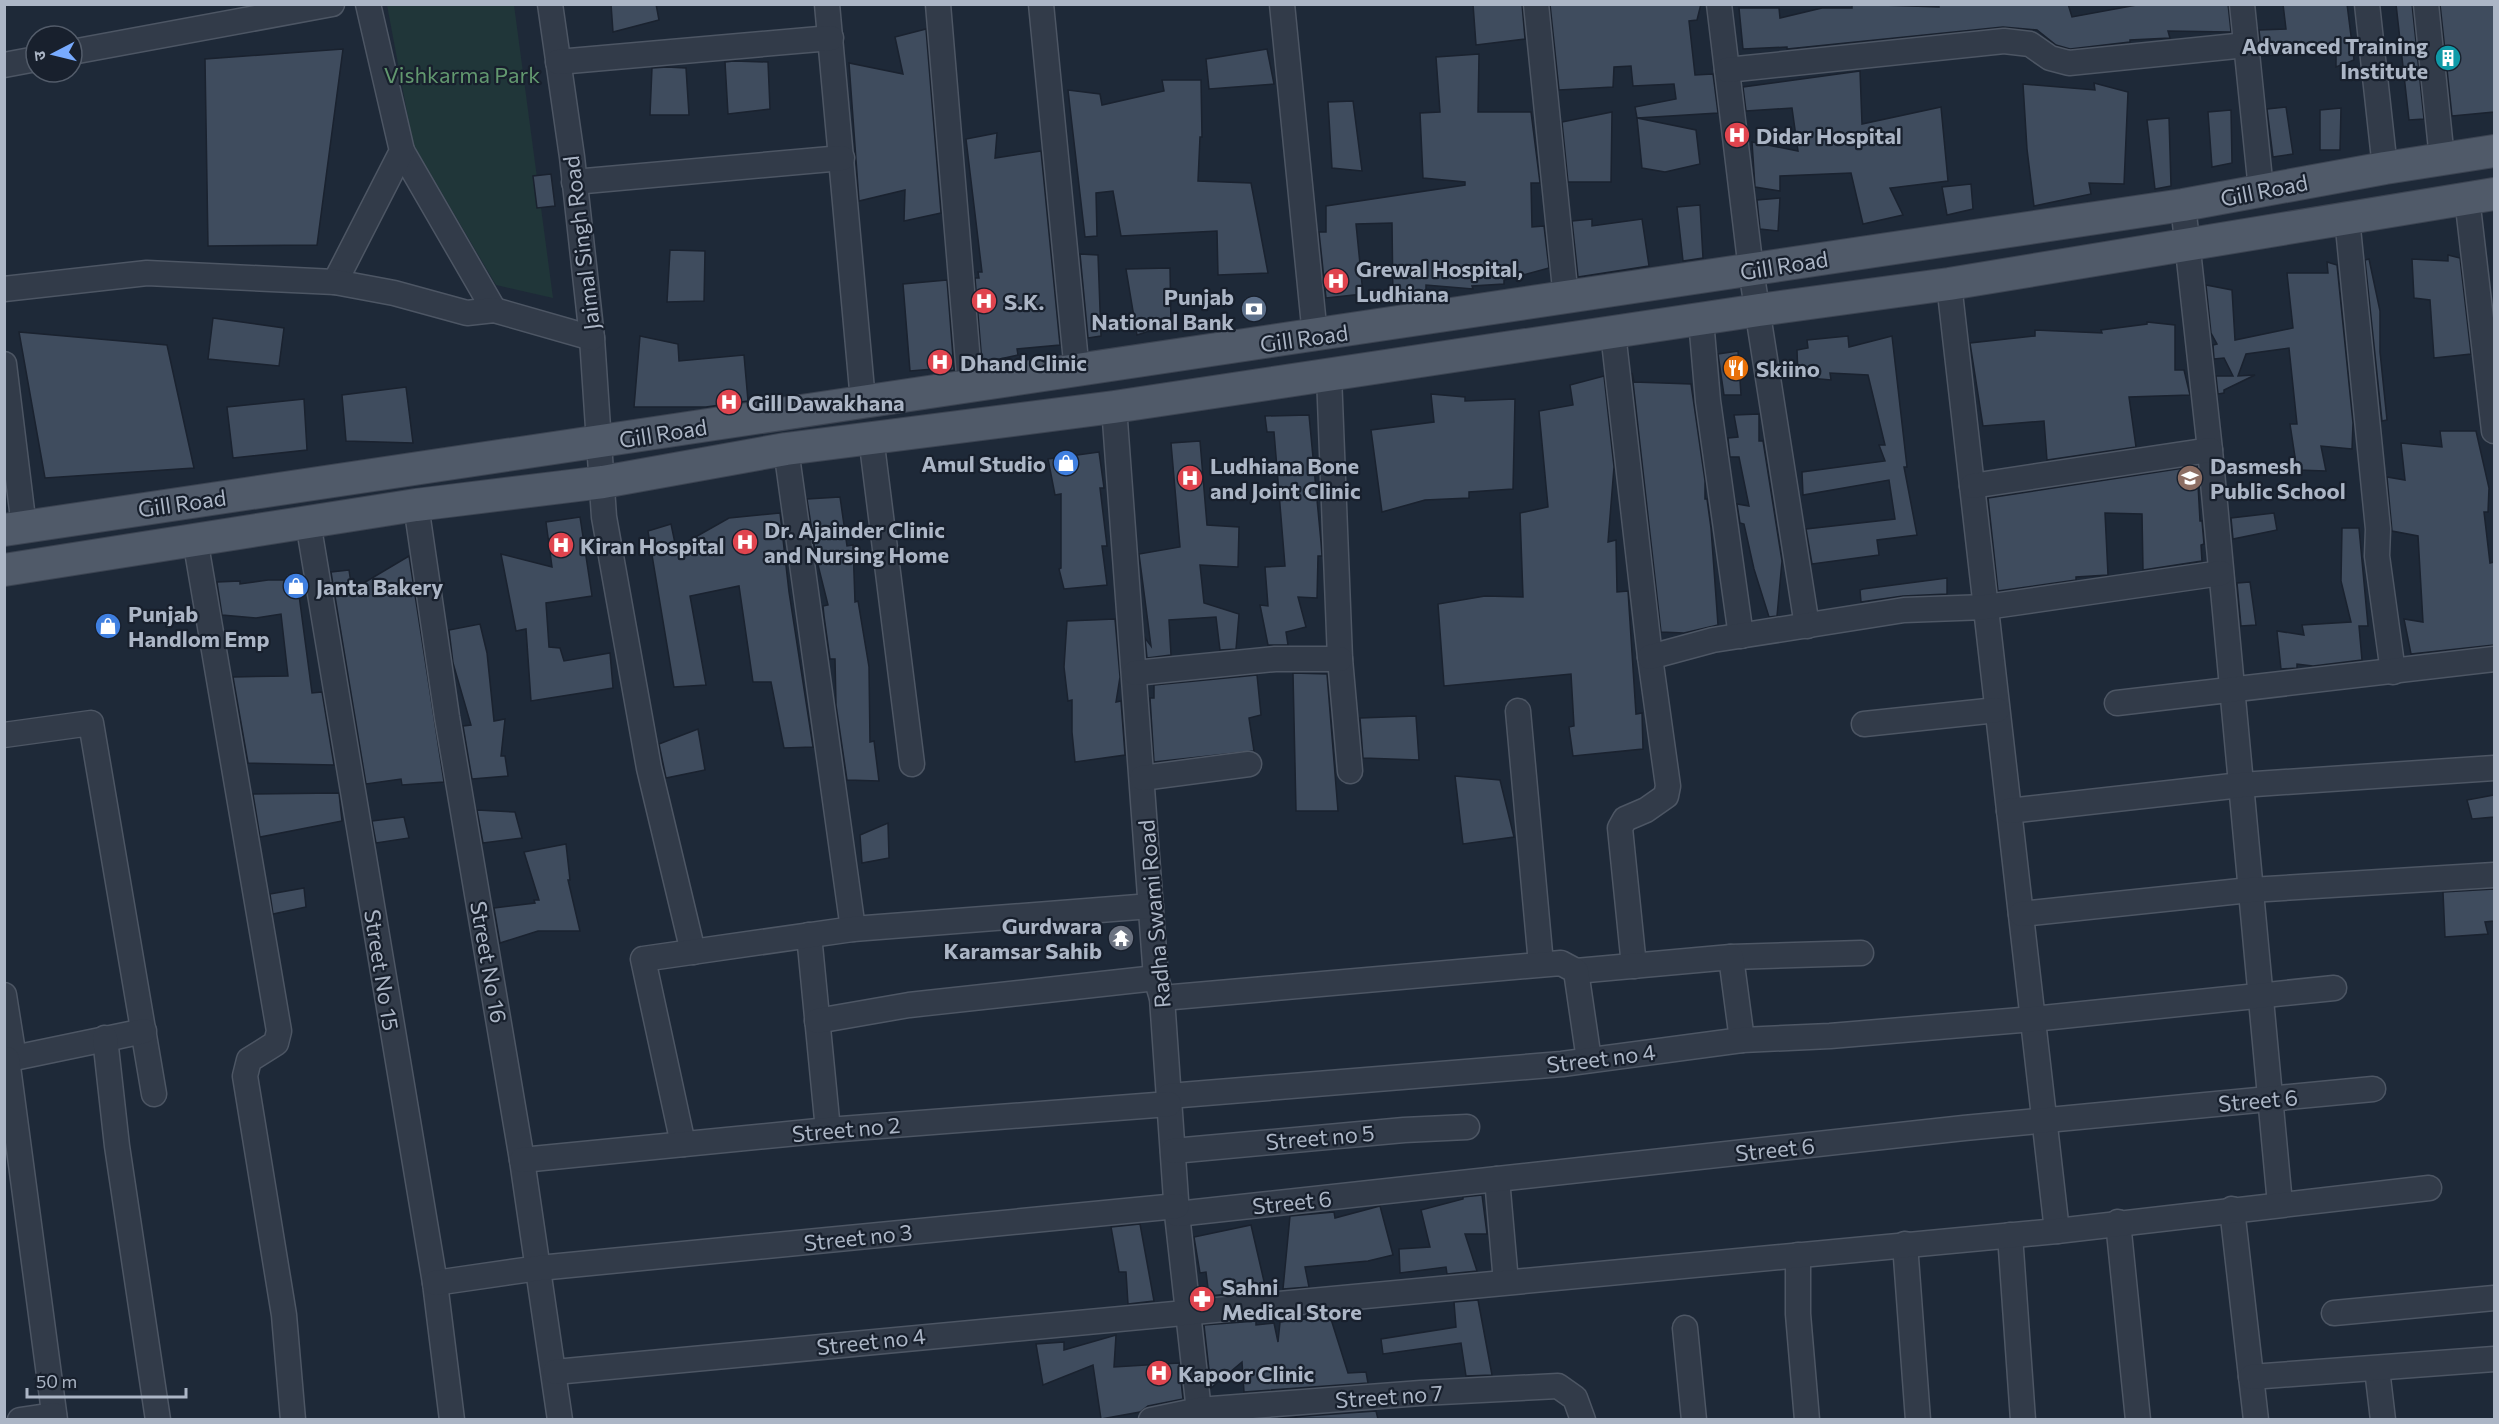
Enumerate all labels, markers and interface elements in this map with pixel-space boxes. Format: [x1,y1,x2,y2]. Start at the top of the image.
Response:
north arrow [24,24,84,84]
place label: Advanced Training Institute [2241,32,2428,84]
building icon: Advanced Training Institute [2433,43,2463,73]
text: उ [29,49,49,62]
park label: Vishkarma Park [384,61,540,88]
hospital icon: Didar Hospital [1722,120,1752,150]
place label: Didar Hospital [1756,122,1902,149]
street label: Jaimal Singh Road [557,154,605,332]
street label: Gill Road [2218,168,2310,212]
street label: Gill Road [1738,245,1830,285]
place label: Grewal Hospital, Ludhiana [1356,255,1523,307]
hospital icon: Grewal Hospital, Ludhiana [1321,266,1351,296]
place label: Punjab National Bank [1091,283,1234,335]
hospital icon: S.K. [969,286,999,316]
place label: S.K. [1004,288,1044,315]
bank icon: Punjab National Bank [1239,294,1269,324]
street label: Gill Road [1258,318,1350,358]
hospital icon: Dhand Clinic [925,347,955,377]
place label: Dhand Clinic [960,349,1087,376]
restaurant icon: Skiino [1721,353,1751,383]
place label: Skiino [1756,355,1820,382]
hospital icon: Gill Dawakhana [714,387,744,417]
place label: Gill Dawakhana [748,389,905,416]
street label: Gill Road [617,413,709,453]
shop icon: Amul Studio [1051,448,1081,478]
place label: Amul Studio [921,450,1046,477]
place label: Ludhiana Bone and Joint Clinic [1210,452,1361,504]
place label: Dasmesh Public School [2210,452,2346,504]
hospital icon: Ludhiana Bone and Joint Clinic [1175,463,1205,493]
school or university icon: Dasmesh Public School [2175,463,2205,493]
street label: Gill Road [136,483,228,523]
place label: Dr. Ajainder Clinic and Nursing Home [764,516,949,568]
hospital icon: Dr. Ajainder Clinic and Nursing Home [730,527,760,557]
hospital icon: Kiran Hospital [546,530,576,560]
place label: Kiran Hospital [580,532,725,559]
shop icon: Janta Bakery [281,571,311,601]
place label: Janta Bakery [316,573,443,600]
place label: Punjab Handlom Emp [128,600,270,652]
shop icon: Punjab Handlom Emp [93,611,123,641]
street label: Radha Swami Road [1132,819,1176,1009]
street label: Street No 16 [465,899,513,1025]
street label: Street No 15 [359,907,405,1033]
place label: Gurdwara Karamsar Sahib [944,912,1102,964]
temple icon: Gurdwara Karamsar Sahib [1106,923,1136,953]
street label: Street no 4 [1545,1038,1657,1078]
street label: Street 6 [2217,1083,2299,1117]
street label: Street no 2 [791,1111,901,1147]
street label: Street no 5 [1265,1119,1375,1155]
street label: Street 6 [1734,1131,1816,1167]
street label: Street 6 [1251,1184,1333,1220]
street label: Street no 3 [802,1218,914,1256]
place label: Sahni Medical Store [1222,1273,1362,1325]
pharmacy icon: Sahni Medical Store [1187,1284,1217,1314]
street label: Street no 4 [815,1322,927,1360]
hospital icon: Kapoor Clinic [1144,1358,1174,1388]
place label: Kapoor Clinic [1178,1360,1314,1387]
scale bar [27,1361,186,1399]
text: 50 m [36,1370,77,1392]
street label: Street no 7 [1334,1379,1444,1413]

